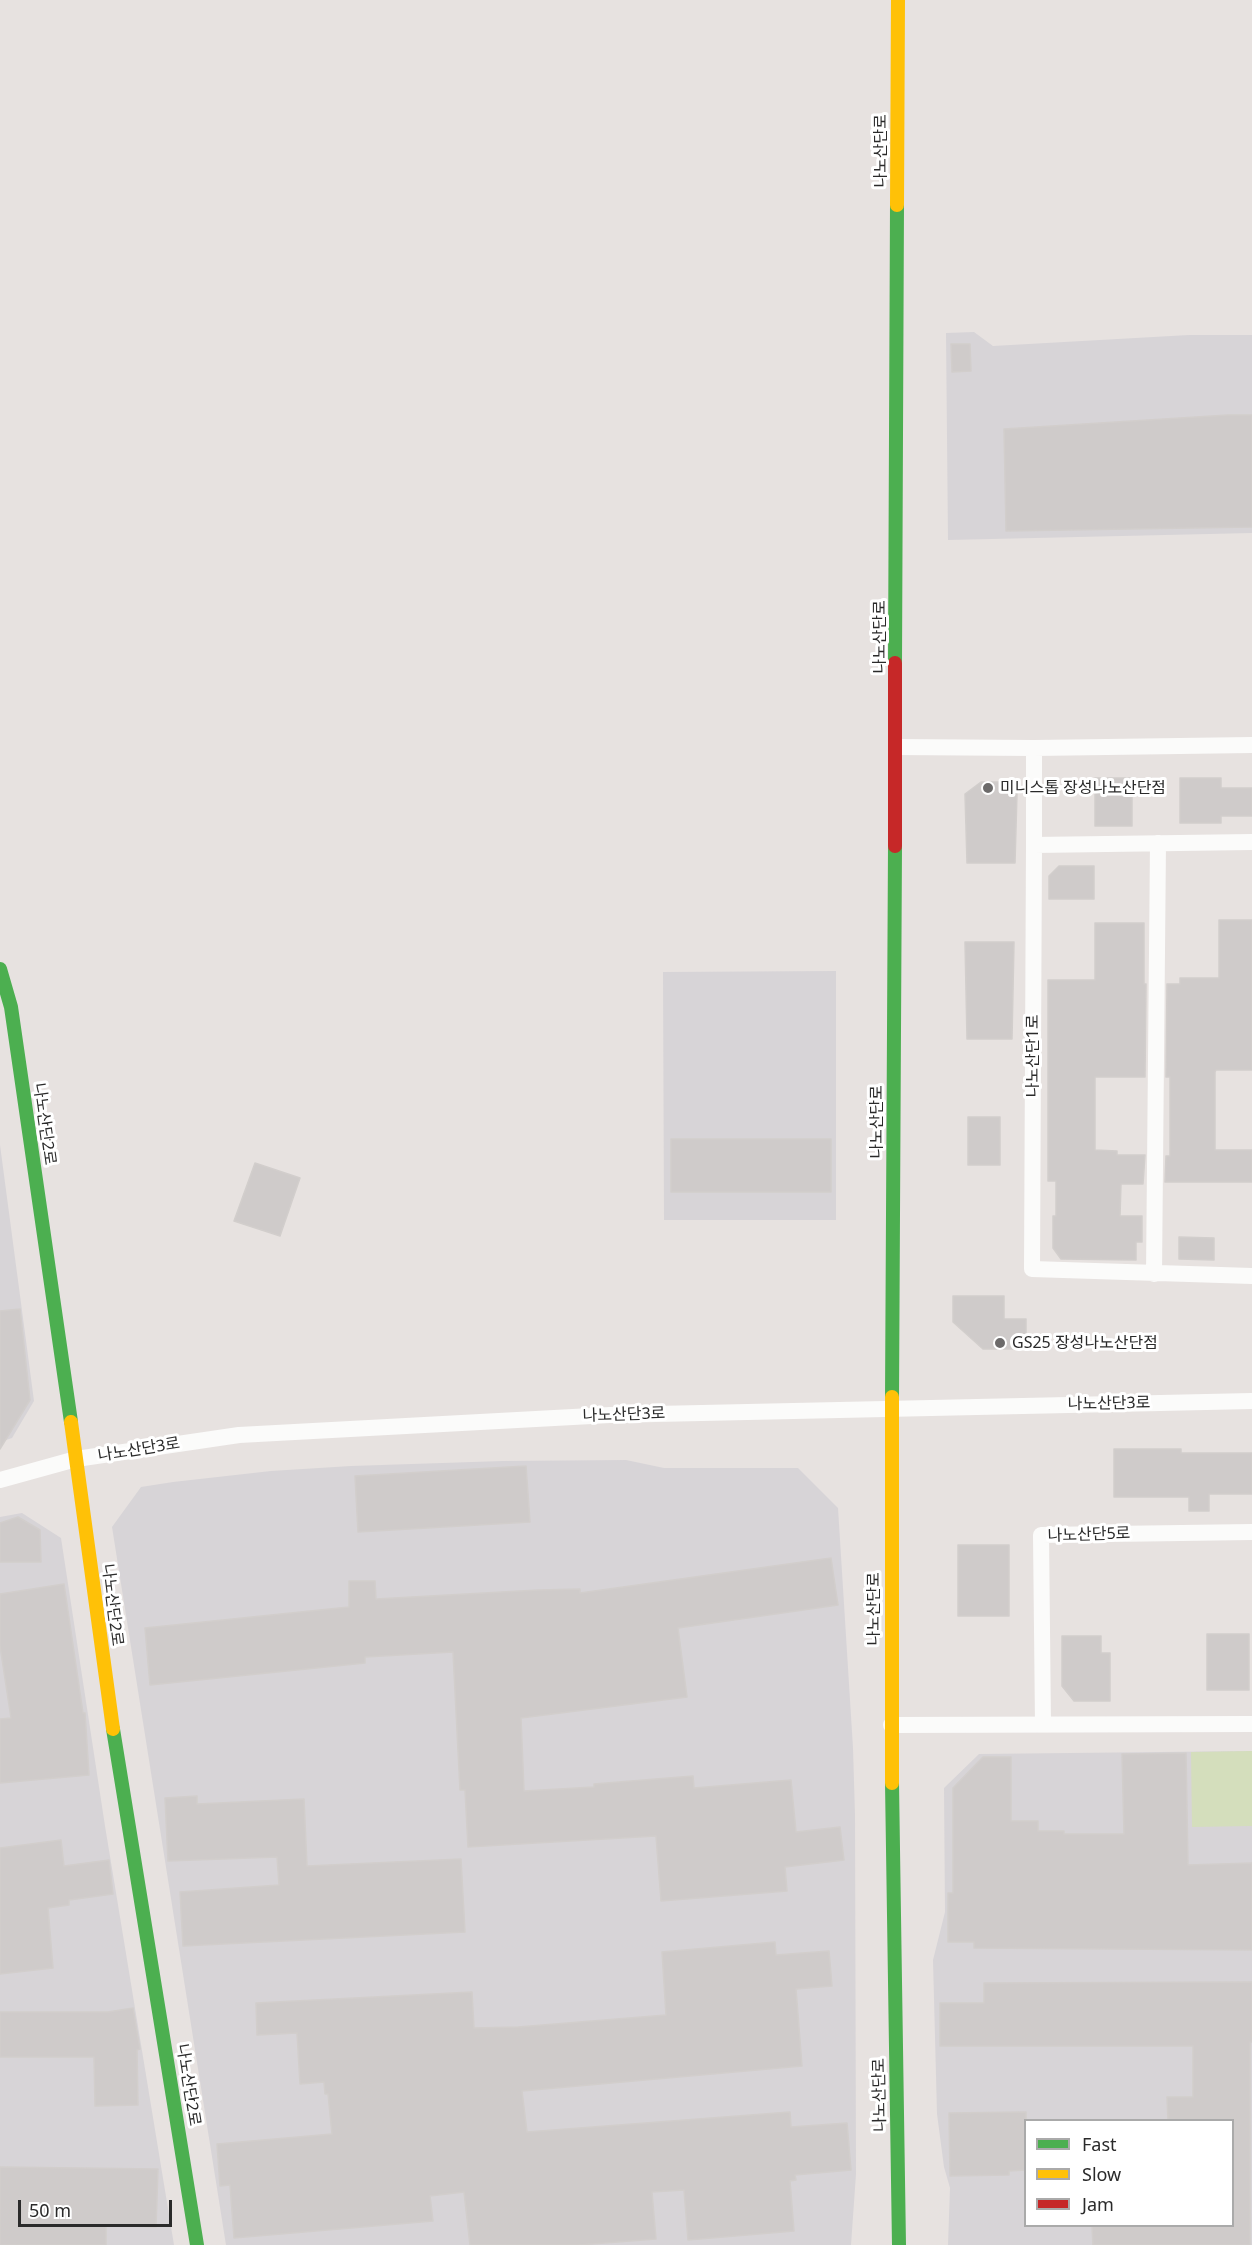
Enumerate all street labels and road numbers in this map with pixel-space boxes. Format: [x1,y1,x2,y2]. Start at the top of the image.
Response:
street label: 나노산단로 [871,114,891,188]
street label: 나노산단로 [870,600,890,674]
street label: 나노산단1로 [1023,1015,1043,1097]
street label: 나노산단2로 [29,1082,59,1166]
street label: 나노산단로 [867,1085,887,1159]
street label: 나노산단3로 [1067,1394,1151,1414]
street label: 나노산단3로 [582,1404,666,1426]
street label: 나노산단3로 [97,1434,181,1466]
street label: 나노산단5로 [1047,1524,1131,1546]
street label: 나노산단2로 [97,1563,127,1647]
street label: 나노산단로 [864,1572,884,1646]
street label: 나노산단2로 [172,2043,204,2127]
street label: 나노산단로 [870,2058,890,2132]

